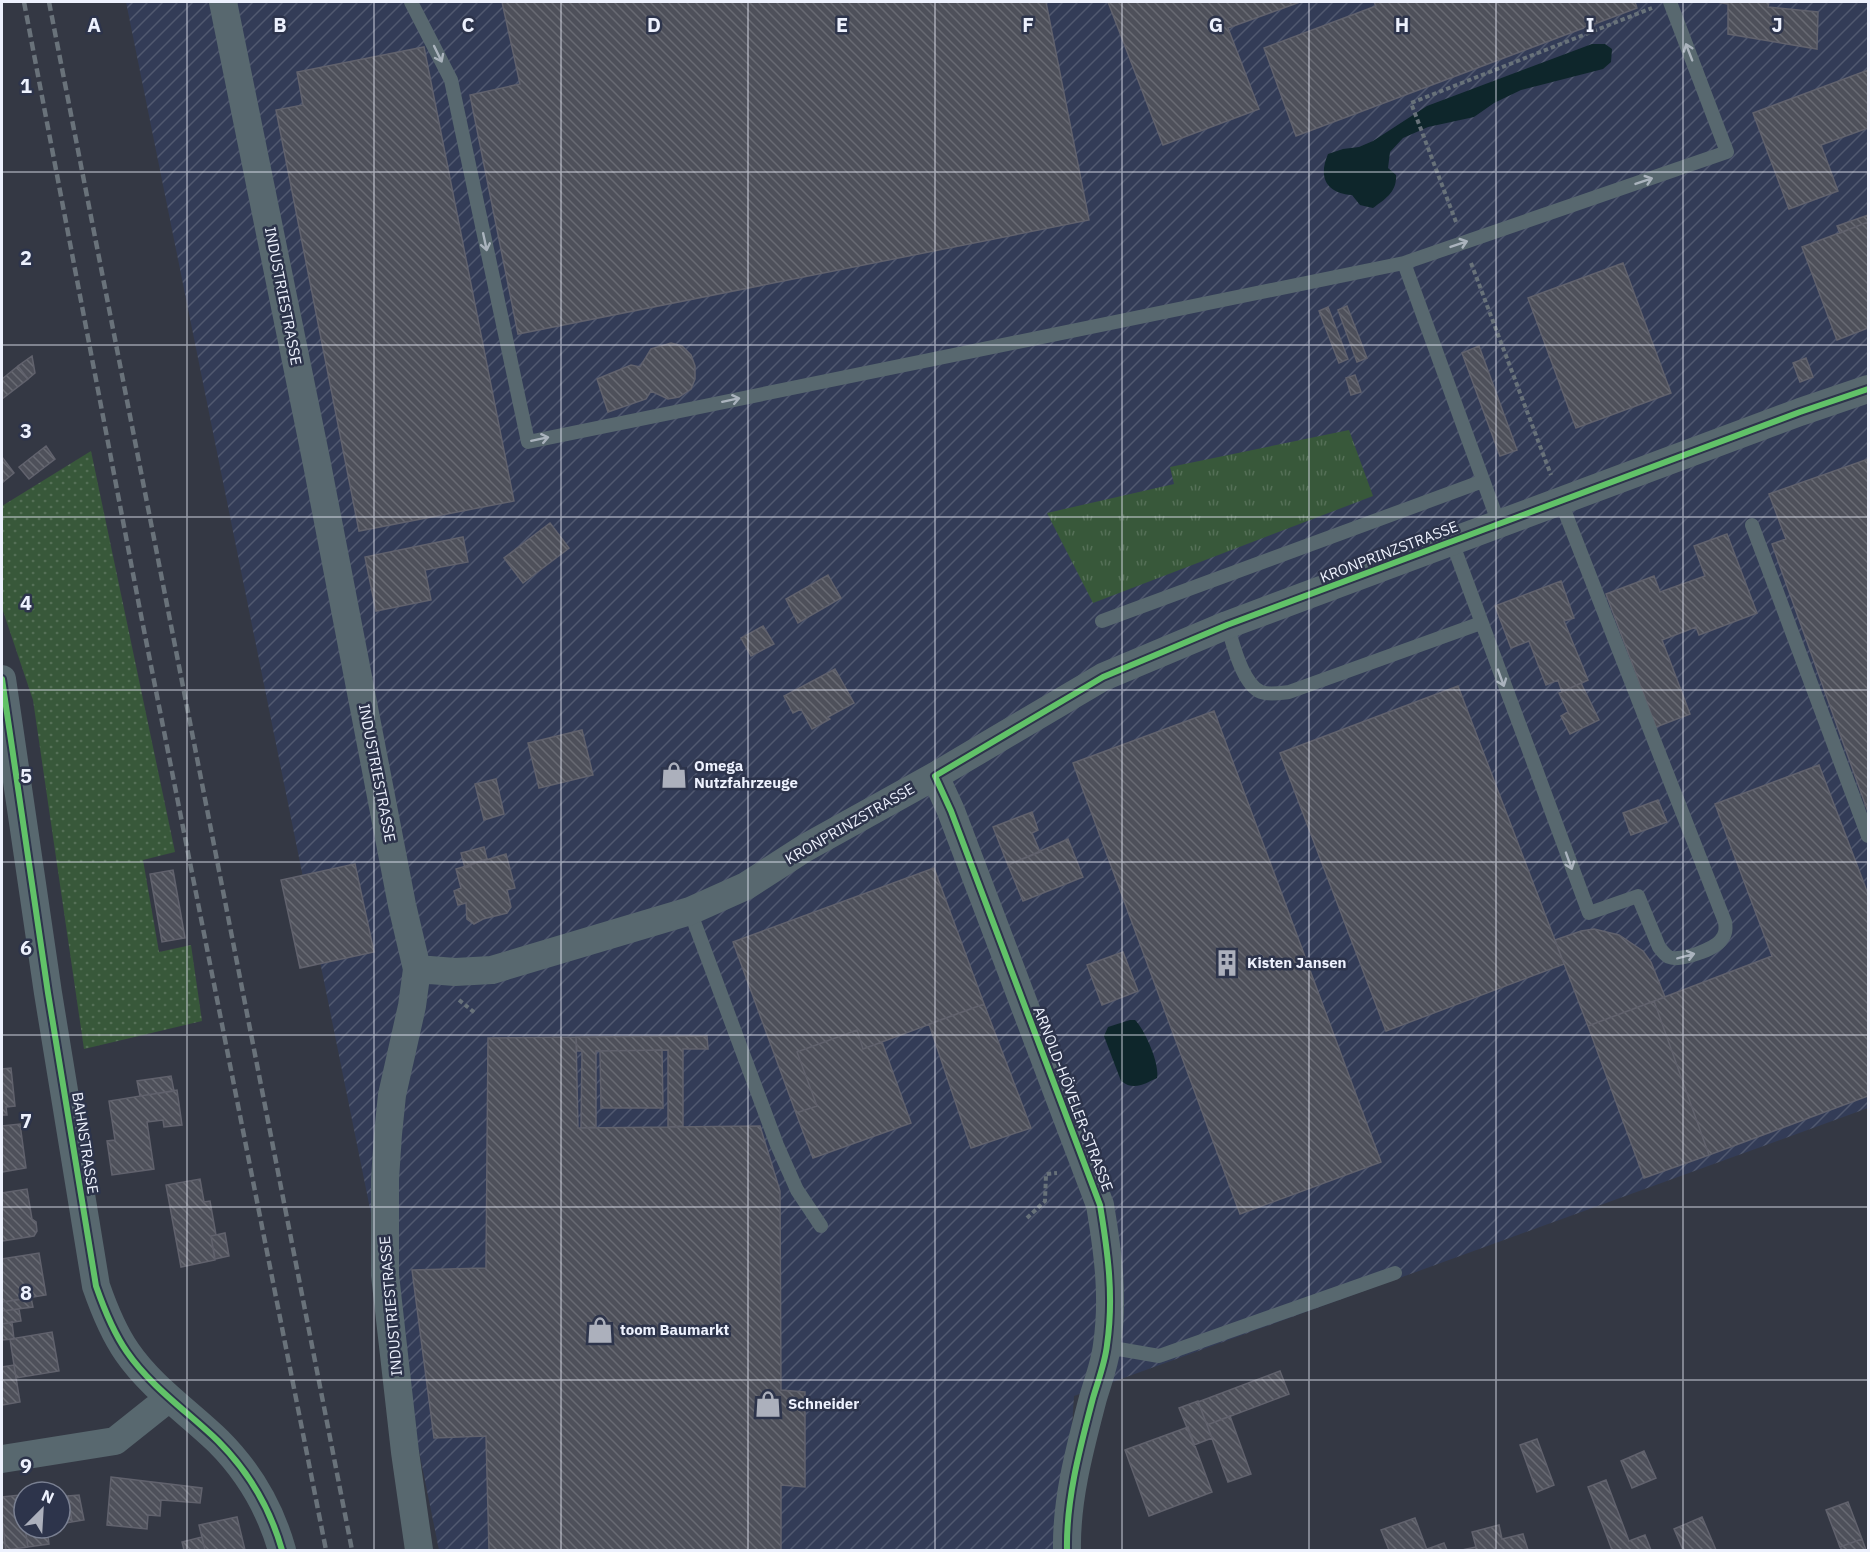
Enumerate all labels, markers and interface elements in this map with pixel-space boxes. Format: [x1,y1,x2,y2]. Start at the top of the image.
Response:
text: A [87,11,101,38]
text: B [273,11,287,38]
text: C [461,11,475,38]
text: D [647,11,661,38]
text: E [836,11,848,38]
text: F [1022,11,1034,38]
text: G [1209,11,1223,38]
text: H [1395,11,1409,38]
text: I [1586,11,1594,38]
text: J [1771,11,1783,38]
one-way arrow [1683,43,1694,62]
one-way arrow [432,44,444,62]
text: 1 [20,72,32,99]
one-way arrow [1634,175,1653,186]
street label: INDUSTRIESTRASSE [261,225,306,367]
one-way arrow [480,232,492,251]
one-way arrow [1449,238,1468,249]
text: 2 [20,244,32,271]
one-way arrow [721,394,740,405]
text: 3 [20,417,32,444]
one-way arrow [530,433,549,444]
street label: KRONPRINZSTRASSE [1317,516,1461,587]
text: 4 [20,589,32,616]
one-way arrow [1497,668,1508,687]
street label: INDUSTRIESTRASSE [355,702,400,844]
place label: Omega Nutzfahrzeuge [694,756,798,792]
shop icon: Omega Nutzfahrzeuge [659,760,689,790]
text: 5 [20,762,32,789]
street label: KRONPRINZSTRASSE [782,779,918,868]
one-way arrow [1565,851,1576,870]
text: 6 [20,934,32,961]
building icon: Kisten Jansen [1212,948,1242,978]
one-way arrow [1676,950,1695,961]
place label: Kisten Jansen [1247,953,1347,972]
street label: ARNOLD-HÖVELER-STRASSE [1029,1004,1118,1194]
street label: BAHNSTRASSE [68,1091,103,1195]
text: 7 [20,1107,32,1134]
street label: INDUSTRIESTRASSE [375,1235,406,1377]
text: 8 [20,1279,32,1306]
shop icon: toom Baumarkt [585,1315,615,1345]
place label: toom Baumarkt [620,1320,730,1339]
shop icon: Schneider [753,1389,783,1419]
place label: Schneider [788,1394,859,1413]
text: 9 [20,1452,32,1479]
north arrow [12,1480,72,1540]
text: N [39,1485,57,1508]

